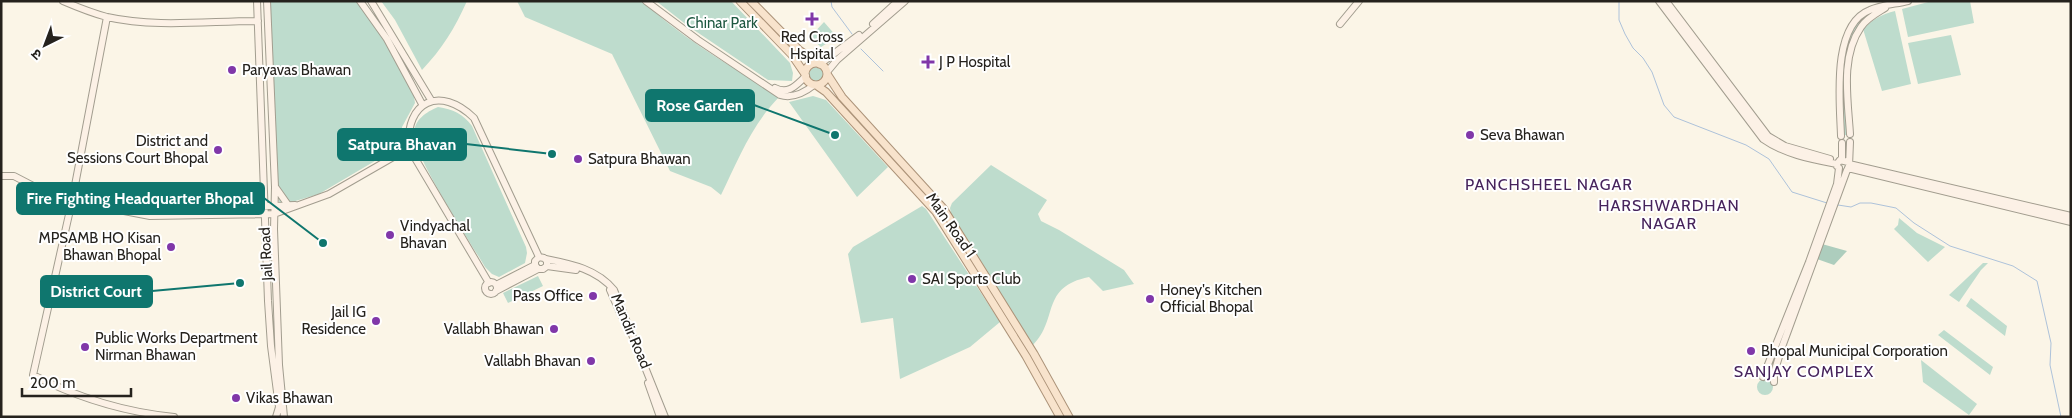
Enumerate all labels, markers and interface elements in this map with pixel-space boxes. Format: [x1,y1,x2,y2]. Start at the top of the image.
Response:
marker: Red Cross Hspital [805,12,819,26]
park label: Chinar Park [686,14,758,32]
north arrow [20,20,70,70]
place label: Red Cross Hspital [781,28,843,63]
text: उ [27,45,45,64]
place label: J P Hospital [938,53,1011,71]
marker: J P Hospital [921,55,935,69]
place label: Paryavas Bhawan [242,61,351,79]
marker: Paryavas Bhawan [226,64,238,76]
callout: Rose Garden [646,90,754,121]
text: Rose Garden [656,96,744,115]
place label: Seva Bhawan [1480,126,1565,144]
callout: Satpura Bhavan [338,129,466,160]
marker: Seva Bhawan [1464,129,1476,141]
place label: District and Sessions Court Bhopal [67,132,208,167]
text: Satpura Bhavan [348,135,456,154]
marker: District and Sessions Court Bhopal [212,144,224,156]
place label: Satpura Bhawan [588,150,691,168]
marker: Satpura Bhawan [572,153,584,165]
district label: PANCHSHEEL NAGAR [1465,175,1633,194]
callout: Fire Fighting Headquarter Bhopal [17,183,264,214]
text: Fire Fighting Headquarter Bhopal [26,189,254,208]
street label: Main Road 1 [922,189,980,261]
district label: HARSHWARDHAN NAGAR [1598,196,1740,233]
place label: Vindyachal Bhavan [400,217,471,252]
street label: Jail Road [256,227,276,282]
place label: MPSAMB HO Kisan Bhawan Bhopal [39,229,161,264]
marker: Vindyachal Bhavan [384,229,396,241]
marker: MPSAMB HO Kisan Bhawan Bhopal [165,241,177,253]
place label: SAI Sports Club [922,270,1021,288]
marker: SAI Sports Club [906,273,918,285]
callout: District Court [41,276,152,307]
place label: Honey's Kitchen Official Bhopal [1160,281,1262,316]
text: District Court [50,282,142,301]
place label: Pass Office [513,287,583,305]
marker: Pass Office [587,290,599,302]
street label: Mandir Road [607,291,655,371]
marker: Honey's Kitchen Official Bhopal [1144,293,1156,305]
place label: Jail IG Residence [301,303,366,338]
marker: Jail IG Residence [370,315,382,327]
place label: Vallabh Bhawan [444,320,544,338]
marker: Vallabh Bhawan [548,323,560,335]
place label: Public Works Department Nirman Bhawan [95,329,257,364]
marker: Public Works Department Nirman Bhawan [79,341,91,353]
place label: Bhopal Municipal Corporation [1761,342,1948,360]
marker: Bhopal Municipal Corporation [1745,345,1757,357]
place label: Vallabh Bhavan [484,352,581,370]
marker: Vallabh Bhavan [585,355,597,367]
district label: SANJAY COMPLEX [1734,362,1874,381]
scale bar [22,366,131,398]
text: 200 m [30,374,75,392]
place label: Vikas Bhawan [246,389,333,407]
marker: Vikas Bhawan [230,392,242,404]

